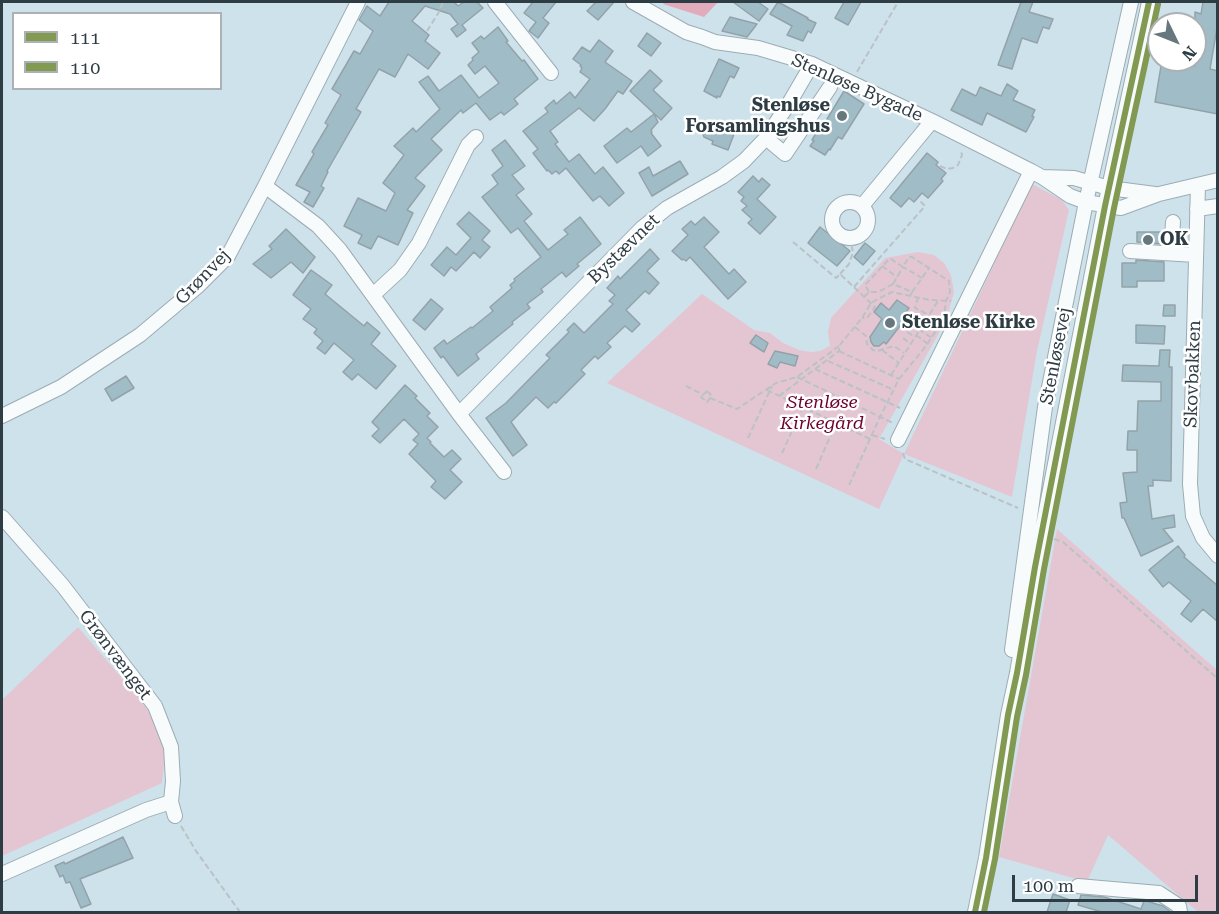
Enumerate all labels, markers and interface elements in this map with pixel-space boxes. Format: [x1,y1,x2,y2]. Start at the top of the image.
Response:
legend [12,12,222,90]
north arrow [1147,12,1207,72]
text: 111 [70,27,100,48]
text: N [1178,42,1200,64]
street label: Stenløse Bygade [788,49,926,127]
text: 110 [70,57,100,78]
place label: Stenløse Forsamlingshus [685,95,830,138]
marker: Stenløse Forsamlingshus [835,109,849,123]
street label: Bystævnet [584,210,664,288]
place label: OK [1160,229,1189,251]
marker: OK [1141,233,1155,247]
street label: Grønvej [171,245,235,309]
street label: Stenløsevej [1036,305,1076,407]
place label: Stenløse Kirke [902,312,1035,334]
marker: Stenløse Kirke [883,316,897,330]
street label: Skovbakken [1180,320,1206,428]
park label: Stenløse Kirkegård [780,392,864,434]
street label: Grønvænget [74,606,156,704]
scale bar [1015,863,1201,901]
text: 100 m [1023,875,1074,896]

